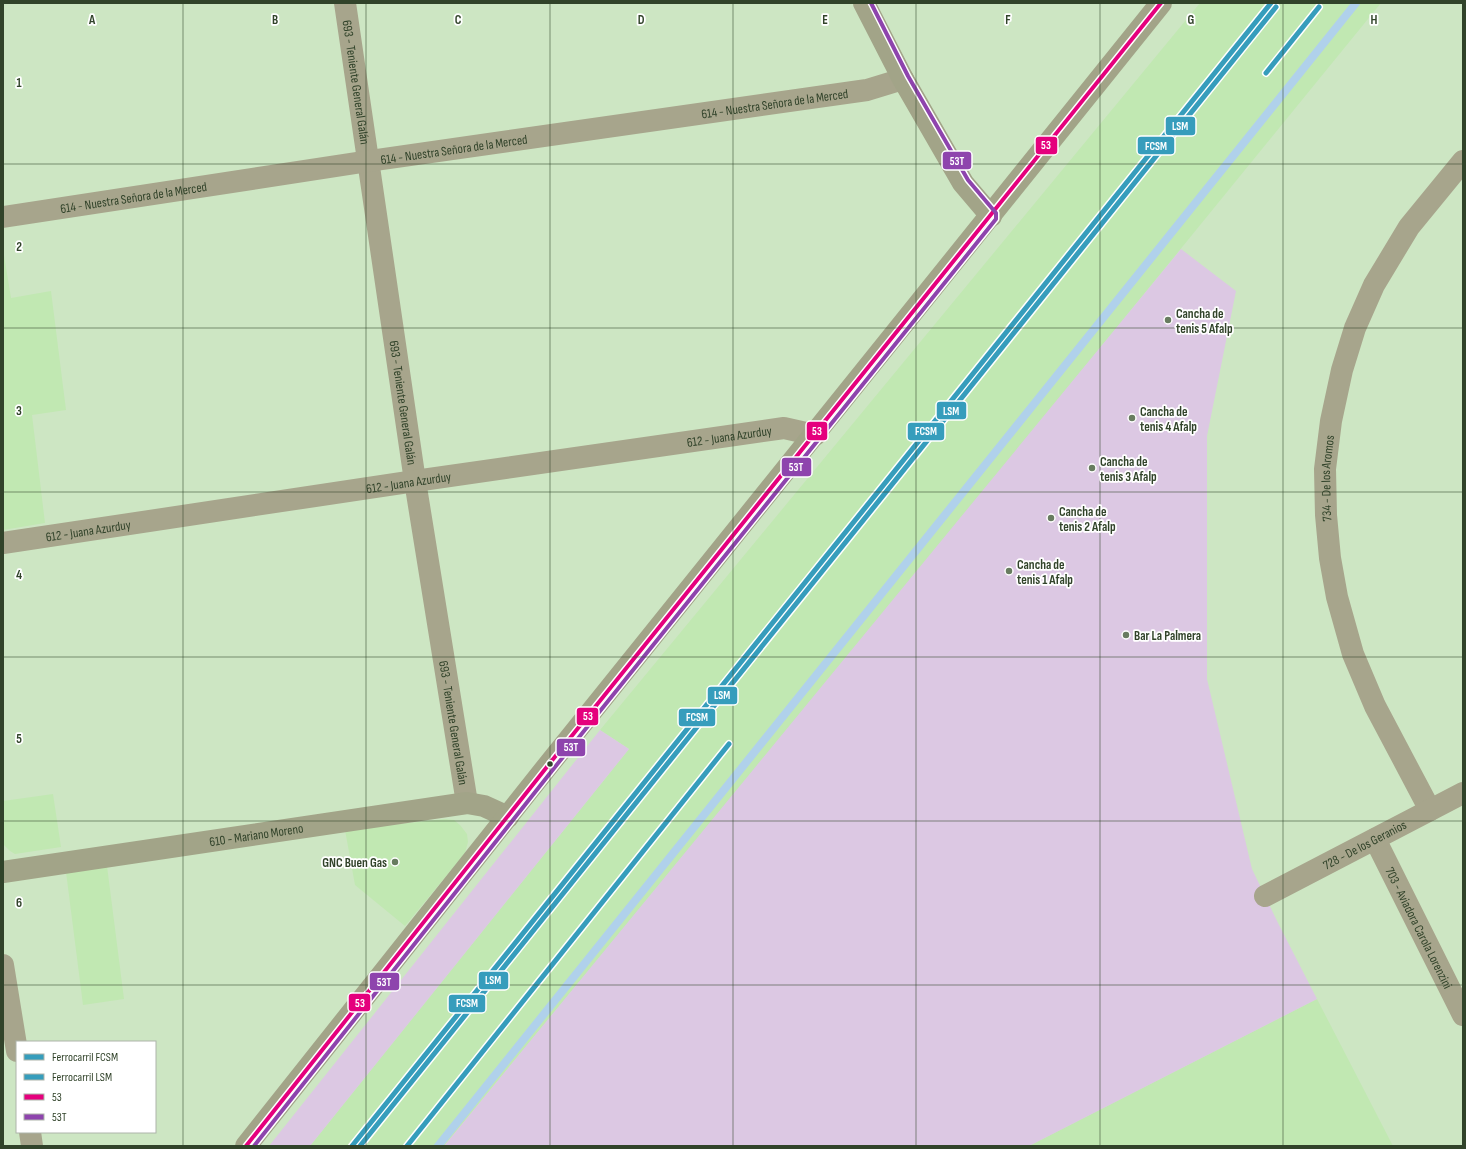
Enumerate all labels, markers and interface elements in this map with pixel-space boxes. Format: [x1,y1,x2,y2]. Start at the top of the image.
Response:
text: A [88,12,96,28]
text: B [272,12,278,28]
text: C [455,12,462,28]
text: D [638,12,645,28]
text: E [822,12,828,28]
text: F [1005,12,1011,28]
text: G [1188,12,1195,28]
text: H [1371,12,1378,28]
street label: 693 - Teniente General Galán [339,19,373,146]
text: 1 [16,75,22,91]
street label: 614 - Nuestra Señora de la Merced [700,86,849,123]
line badge: LSM [1165,116,1196,136]
text: LSM [1172,120,1188,133]
street label: 614 - Nuestra Señora de la Merced [380,132,529,168]
line badge: 53 [1035,136,1058,155]
line badge: FCSM [1137,136,1175,155]
text: 53 [1041,139,1051,152]
text: FCSM [1145,140,1167,153]
line badge: 53T [942,151,972,170]
text: 53T [950,155,964,168]
street label: 614 - Nuestra Señora de la Merced [59,179,208,217]
text: 2 [16,239,22,255]
place label: Cancha de tenis 5 Afalp [1176,306,1233,337]
marker: Cancha de tenis 5 Afalp [1163,315,1173,325]
street label: 693 - Teniente General Galán [386,340,420,466]
line badge: LSM [936,401,967,420]
text: 3 [16,403,22,419]
place label: Cancha de tenis 4 Afalp [1140,404,1197,435]
text: LSM [943,405,959,418]
marker: Cancha de tenis 4 Afalp [1127,413,1137,423]
line badge: 53 [806,421,828,441]
line badge: FCSM [907,422,945,441]
street label: 612 - Juana Azurduy [686,423,773,451]
text: 53 [812,425,822,438]
text: FCSM [915,425,937,438]
street label: 734 - De los Aromos [1318,434,1338,522]
place label: Cancha de tenis 3 Afalp [1100,454,1157,485]
line badge: 53T [781,457,812,477]
text: 53T [789,461,803,474]
marker: Cancha de tenis 3 Afalp [1087,463,1097,473]
street label: 612 - Juana Azurduy [365,469,452,497]
place label: Cancha de tenis 2 Afalp [1059,504,1116,535]
marker: Cancha de tenis 2 Afalp [1046,513,1056,523]
street label: 612 - Juana Azurduy [45,517,132,545]
place label: Cancha de tenis 1 Afalp [1017,557,1073,588]
marker: Cancha de tenis 1 Afalp [1004,566,1014,576]
text: 4 [16,567,22,583]
place label: Bar La Palmera [1134,628,1201,644]
marker: Bar La Palmera [1121,630,1131,640]
street label: 693 - Teniente General Galán [435,660,471,786]
line badge: LSM [707,686,738,705]
text: LSM [714,689,730,702]
line badge: 53 [576,707,599,726]
line badge: FCSM [678,708,716,727]
text: 53 [583,710,593,723]
text: FCSM [686,711,708,724]
text: 5 [16,731,22,747]
line badge: 53T [556,738,586,757]
text: 53T [564,741,578,754]
unlabelled marker [545,759,555,769]
street label: 728 - De los Geranios [1320,817,1410,873]
street label: 610 - Mariano Moreno [208,820,304,850]
place label: GNC Buen Gas [322,855,387,871]
marker: GNC Buen Gas [390,857,400,867]
street label: 703 - Aviadora Carola Lorenzini [1381,865,1455,991]
text: 6 [16,895,22,911]
line badge: LSM [478,971,509,990]
line badge: 53T [369,972,400,991]
text: LSM [485,974,501,987]
text: 53T [377,976,391,989]
line badge: 53 [348,993,371,1012]
line badge: FCSM [448,994,486,1013]
text: 53 [355,997,365,1010]
text: FCSM [456,997,478,1010]
legend [16,1041,156,1133]
text: Ferrocarril FCSM [52,1050,118,1065]
text: Ferrocarril LSM [52,1070,112,1085]
text: 53 [52,1090,62,1105]
text: 53T [52,1110,67,1125]

